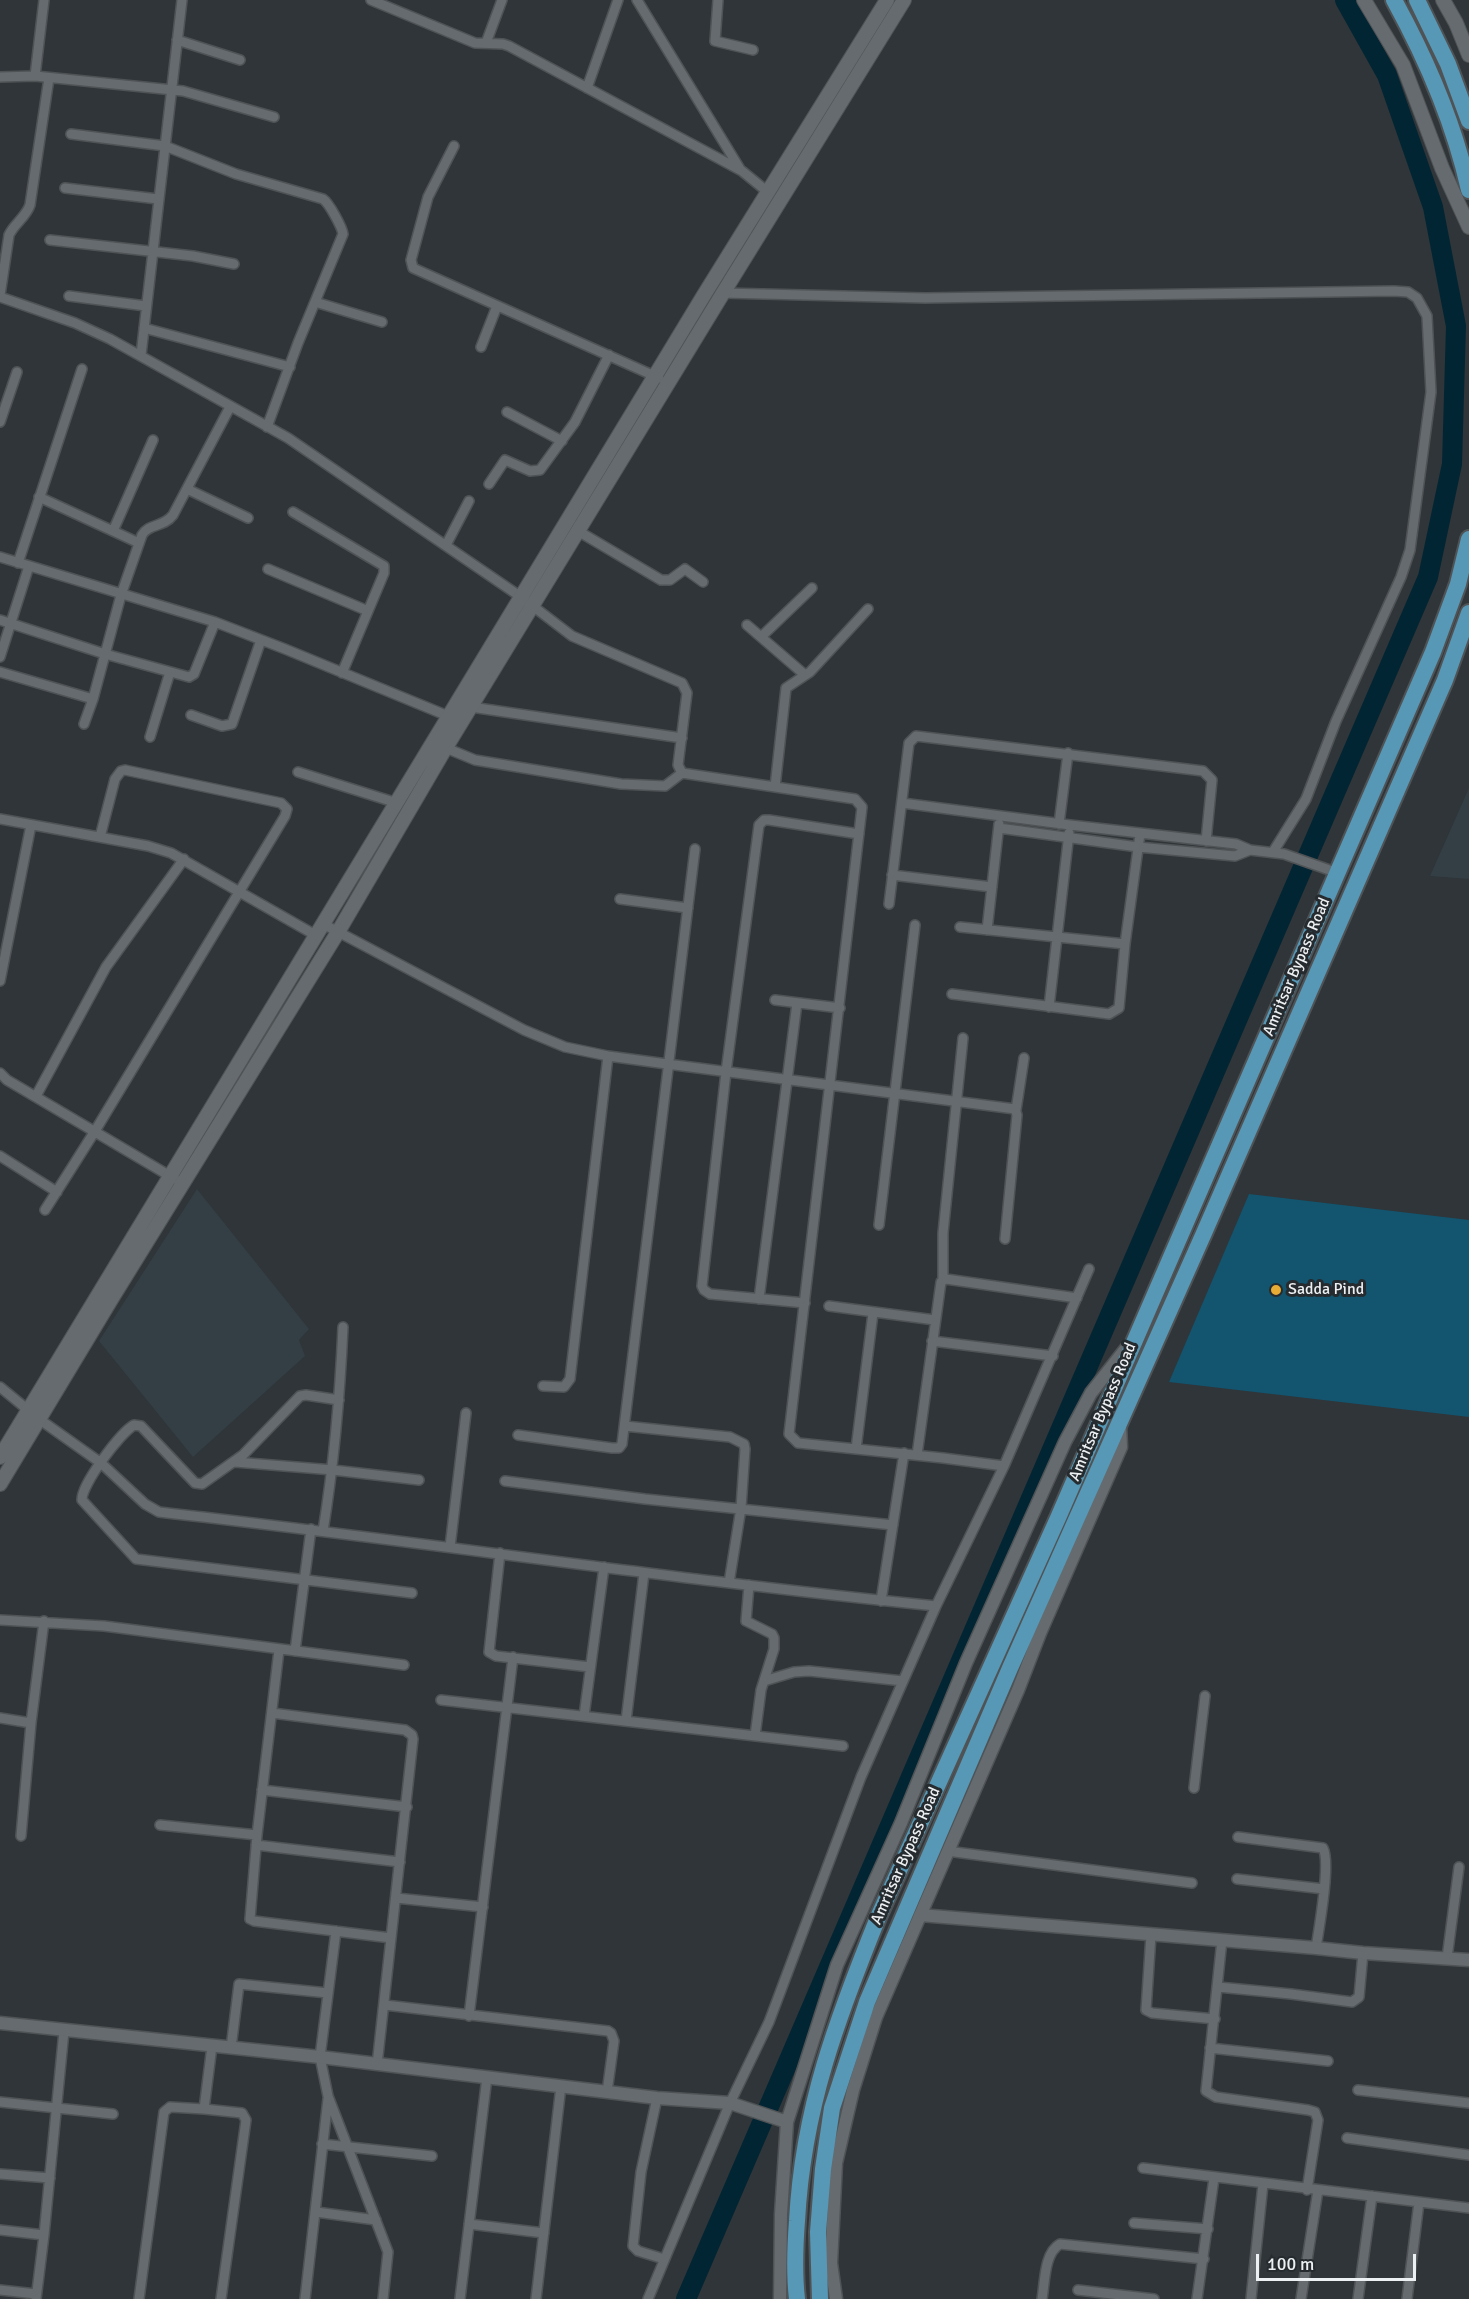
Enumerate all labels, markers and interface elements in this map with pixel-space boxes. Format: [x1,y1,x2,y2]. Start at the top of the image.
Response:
street label: Amritsar Bypass Road [1259,895,1335,1039]
place label: Sadda Pind [1288,1280,1364,1300]
marker: Sadda Pind [1269,1283,1283,1297]
street label: Amritsar Bypass Road [1065,1340,1141,1484]
street label: Amritsar Bypass Road [867,1784,945,1928]
scale bar [1259,2242,1420,2280]
text: 100 m [1267,2253,1314,2275]

